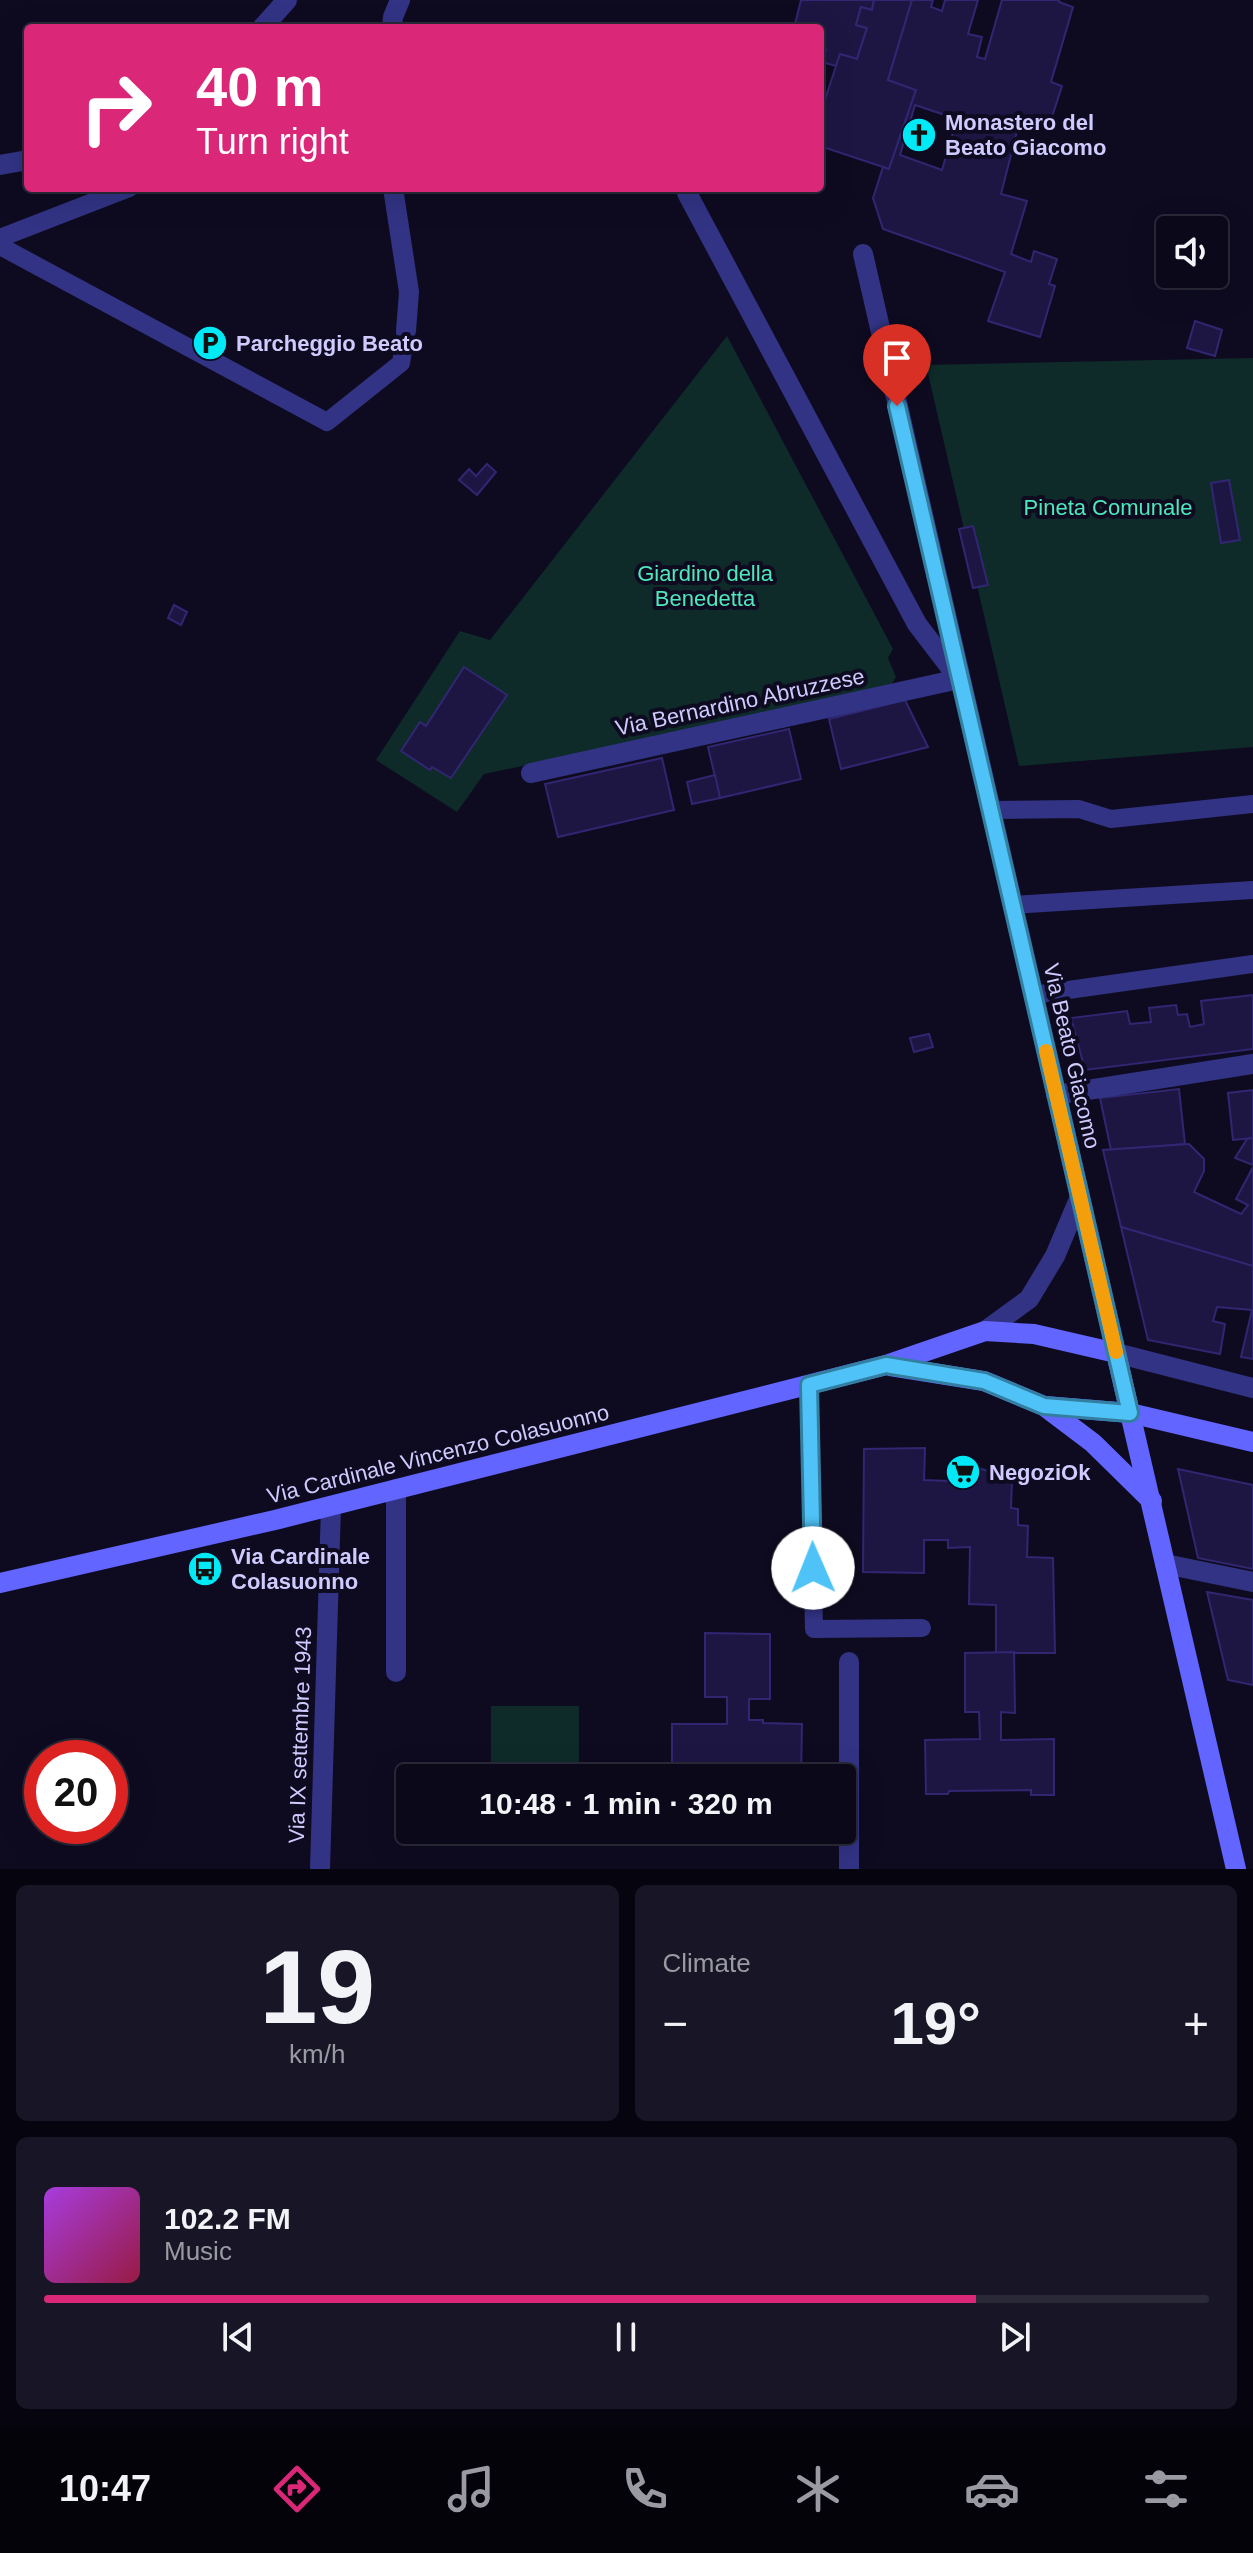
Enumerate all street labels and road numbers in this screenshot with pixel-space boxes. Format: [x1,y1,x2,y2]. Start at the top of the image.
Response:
street label: Via Bernardino Abruzzese [613,663,867,741]
street label: Via Beato Giacomo [1039,961,1105,1151]
street label: Via Cardinale Vincenzo Colasuonno [264,1399,612,1509]
street label: Via IX settembre 1943 [284,1626,316,1844]

